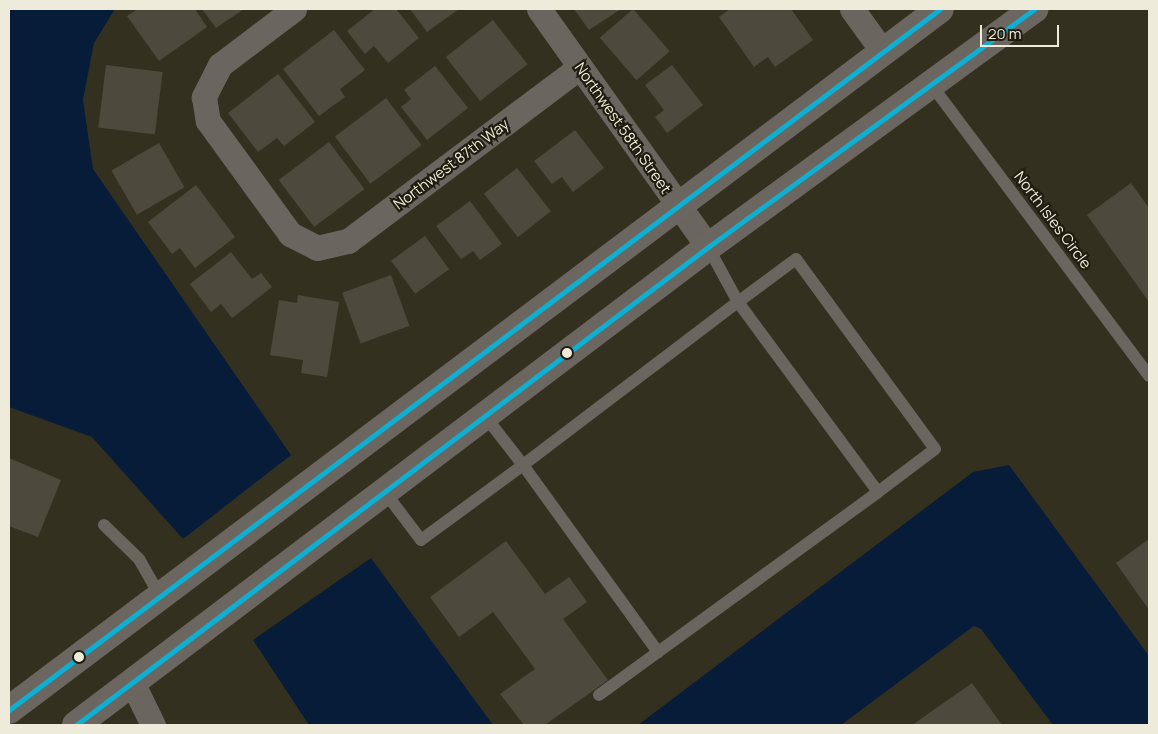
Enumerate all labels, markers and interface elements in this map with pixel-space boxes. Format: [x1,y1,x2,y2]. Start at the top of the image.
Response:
scale bar [983,15,1062,47]
text: 20 m [988,23,1021,44]
street label: Northwest 58th Street [571,59,675,197]
street label: Northwest 87th Way [390,115,512,213]
street label: North Isles Circle [1011,168,1095,272]
unlabelled marker [562,348,572,358]
unlabelled marker [74,652,84,662]

